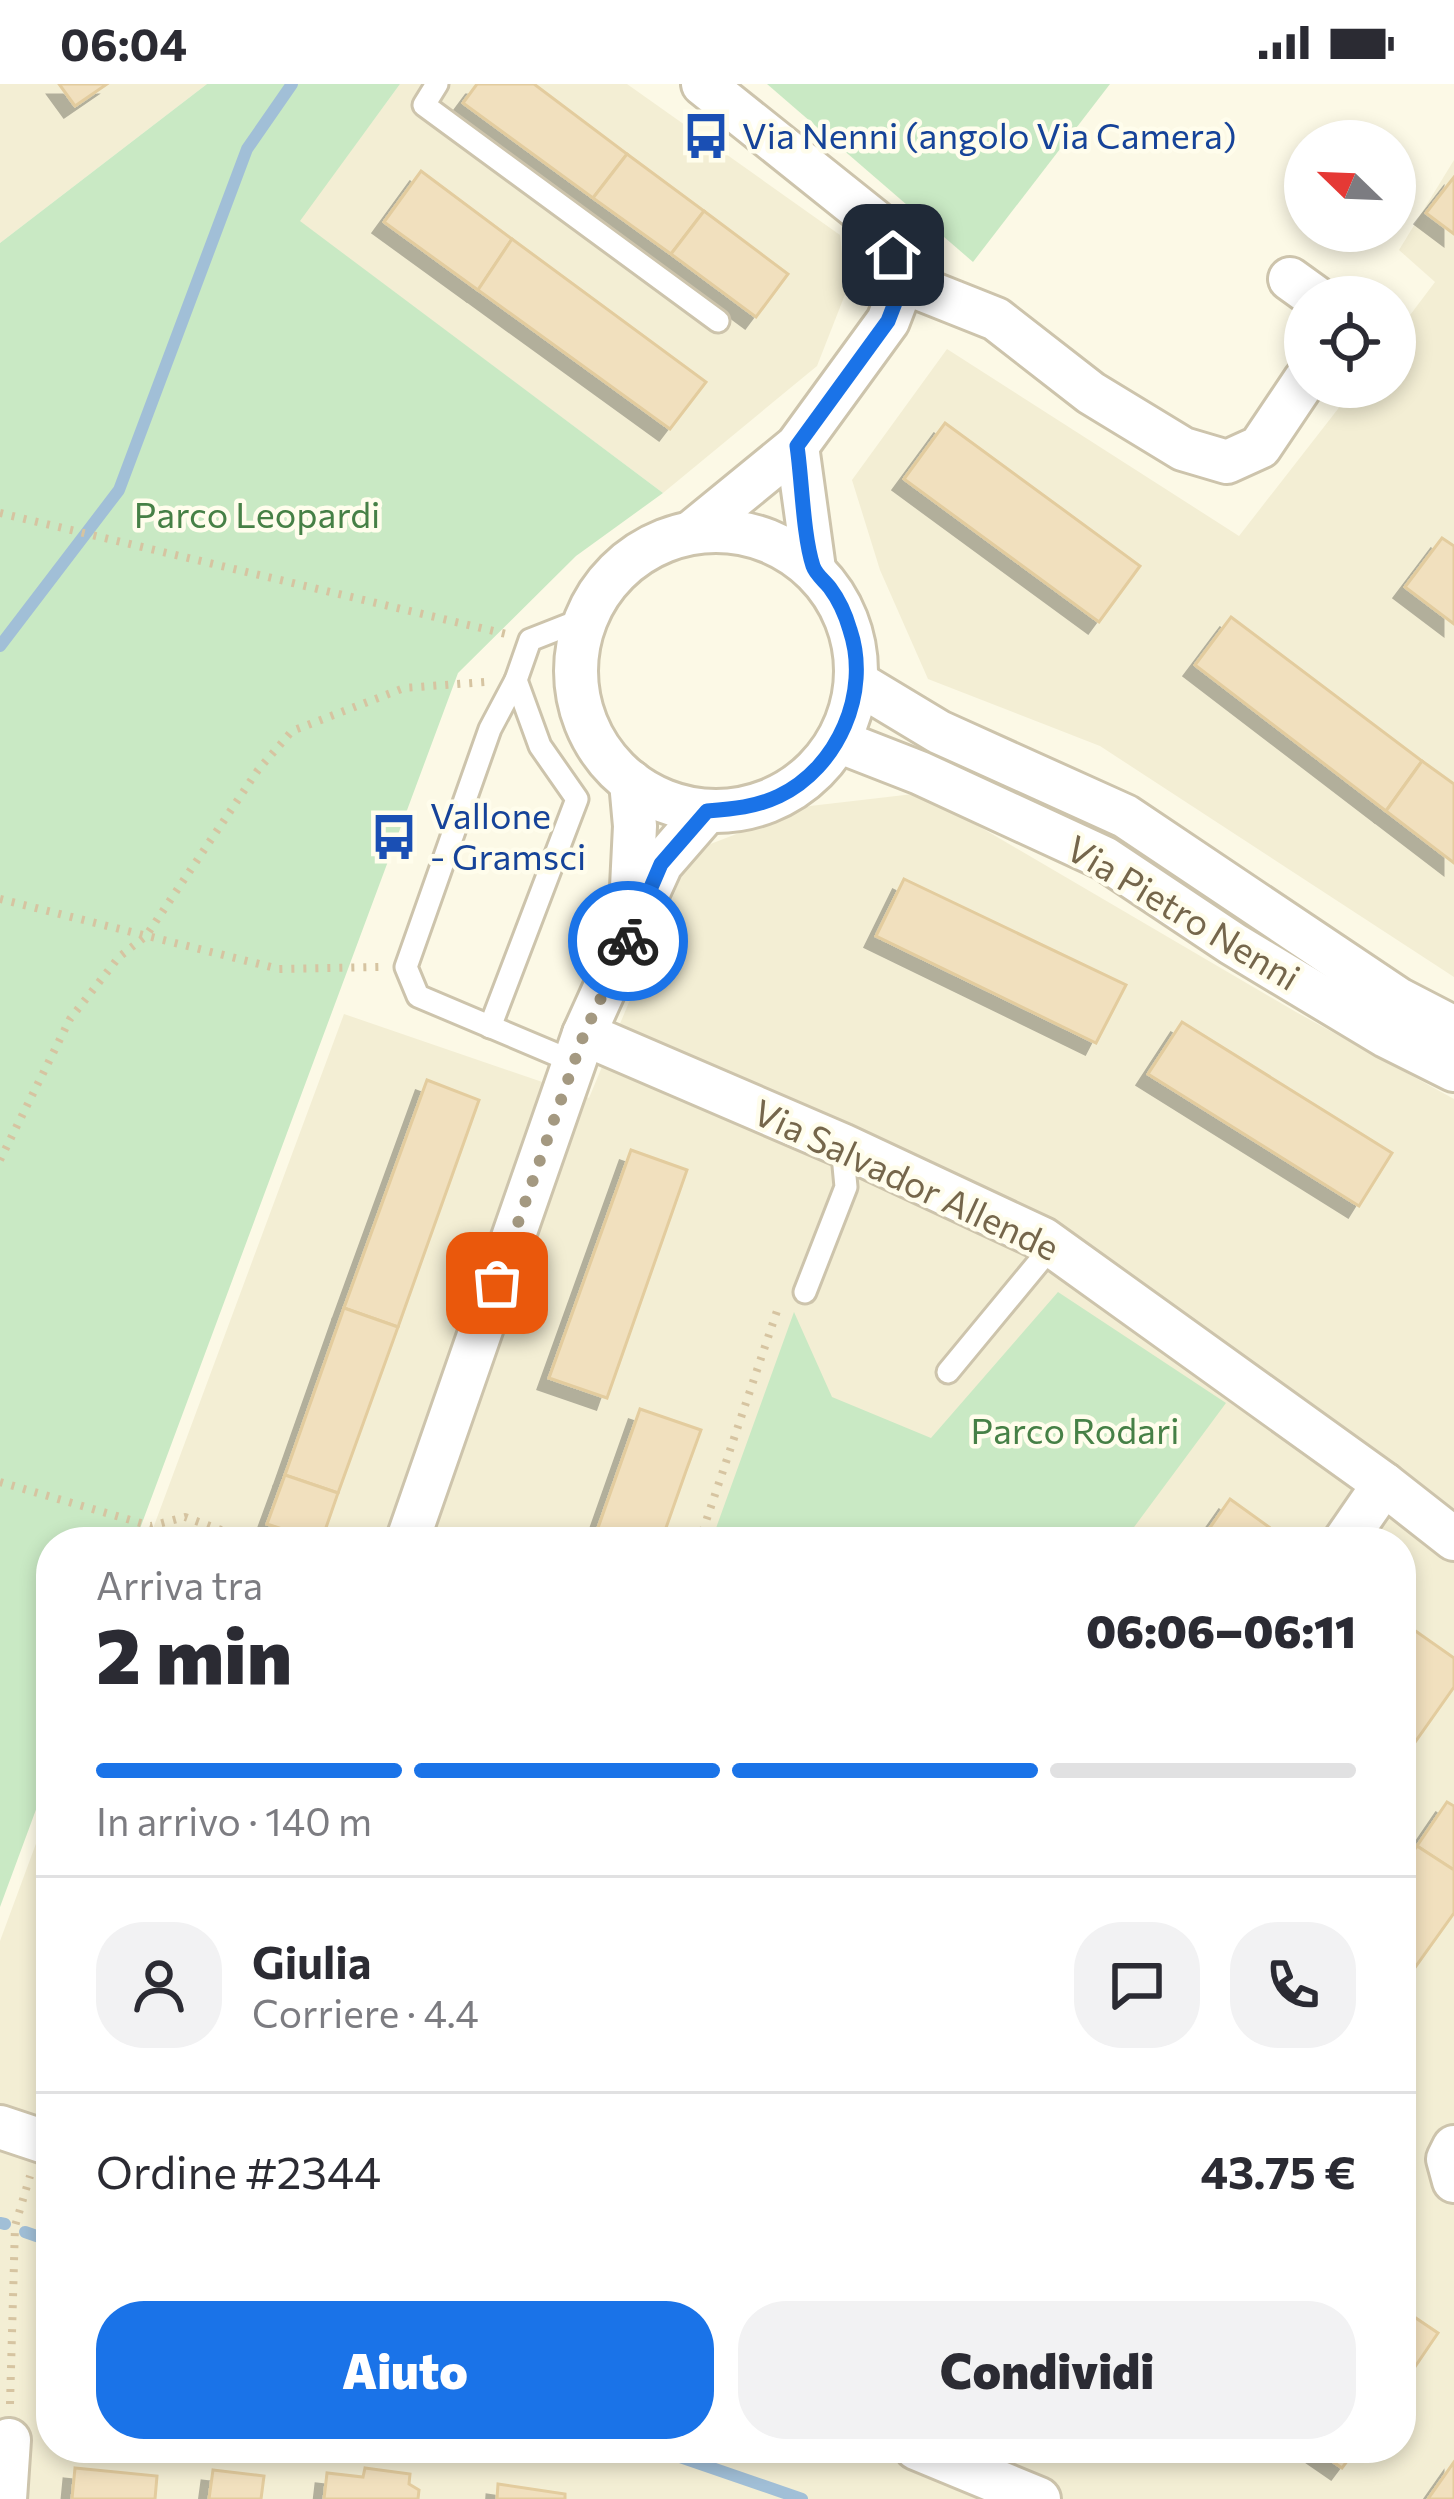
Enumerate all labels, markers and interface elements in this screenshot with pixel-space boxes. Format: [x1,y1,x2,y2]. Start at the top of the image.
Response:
text: 06:04 [60,15,187,70]
bus stop icon: Via Nenni (angolo Via Camera) [681,111,731,161]
place label: Via Nenni (angolo Via Camera) [742,112,1237,156]
north arrow [1284,120,1416,252]
map controls [1284,120,1416,408]
pin [842,204,944,306]
icon: home [860,222,926,288]
button: locate [1284,276,1416,408]
park label: Parco Leopardi [134,491,380,535]
place label: Vallone - Gramsci [430,792,586,877]
bus stop icon: Vallone - Gramsci [369,812,419,862]
street label: Via Pietro Nenni [1060,824,1308,998]
courier [568,881,688,1001]
icon: bike [595,908,661,974]
street label: Via Salvador Allende [747,1088,1067,1268]
pin [446,1232,548,1334]
icon: bag [464,1250,530,1316]
park label: Parco Rodari [970,1407,1180,1451]
text: Arriva tra [96,1560,263,1608]
text: 06:06–06:11 [1086,1602,1356,1657]
text: 2 min [96,1605,292,1700]
text: In arrivo · 140 m [96,1796,372,1844]
button: person [96,1922,222,2048]
button: chat [1074,1922,1200,2048]
button: phone [1230,1922,1356,2048]
text: Giulia [252,1933,372,1988]
text: Corriere · 4.4 [252,1988,479,2036]
text: Ordine #2344 [96,2143,381,2198]
text: 43.75 € [1200,2143,1356,2198]
button: Aiuto [96,2301,714,2439]
button: Condividi [738,2301,1356,2439]

